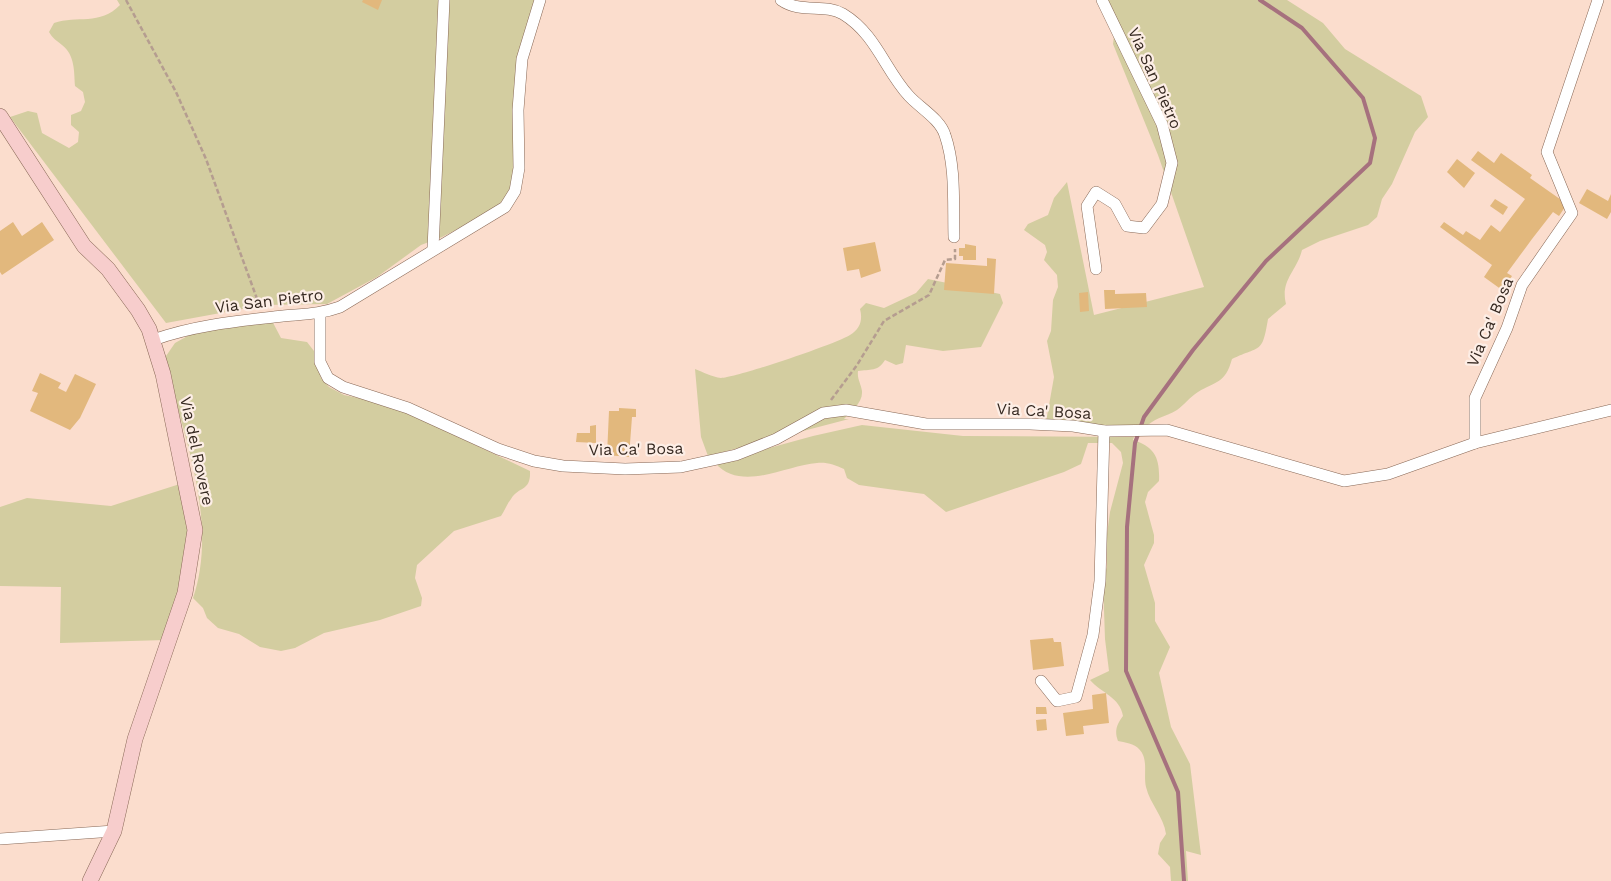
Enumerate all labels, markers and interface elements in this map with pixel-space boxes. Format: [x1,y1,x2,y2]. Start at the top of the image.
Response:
street label: Via San Pietro [1124,24,1186,132]
street label: Via Ca' Bosa [1463,275,1517,369]
street label: Via San Pietro [214,285,324,317]
street label: Via del Rovere [176,395,218,507]
street label: Via Ca' Bosa [996,399,1092,423]
street label: Via Ca' Bosa [588,439,684,459]

